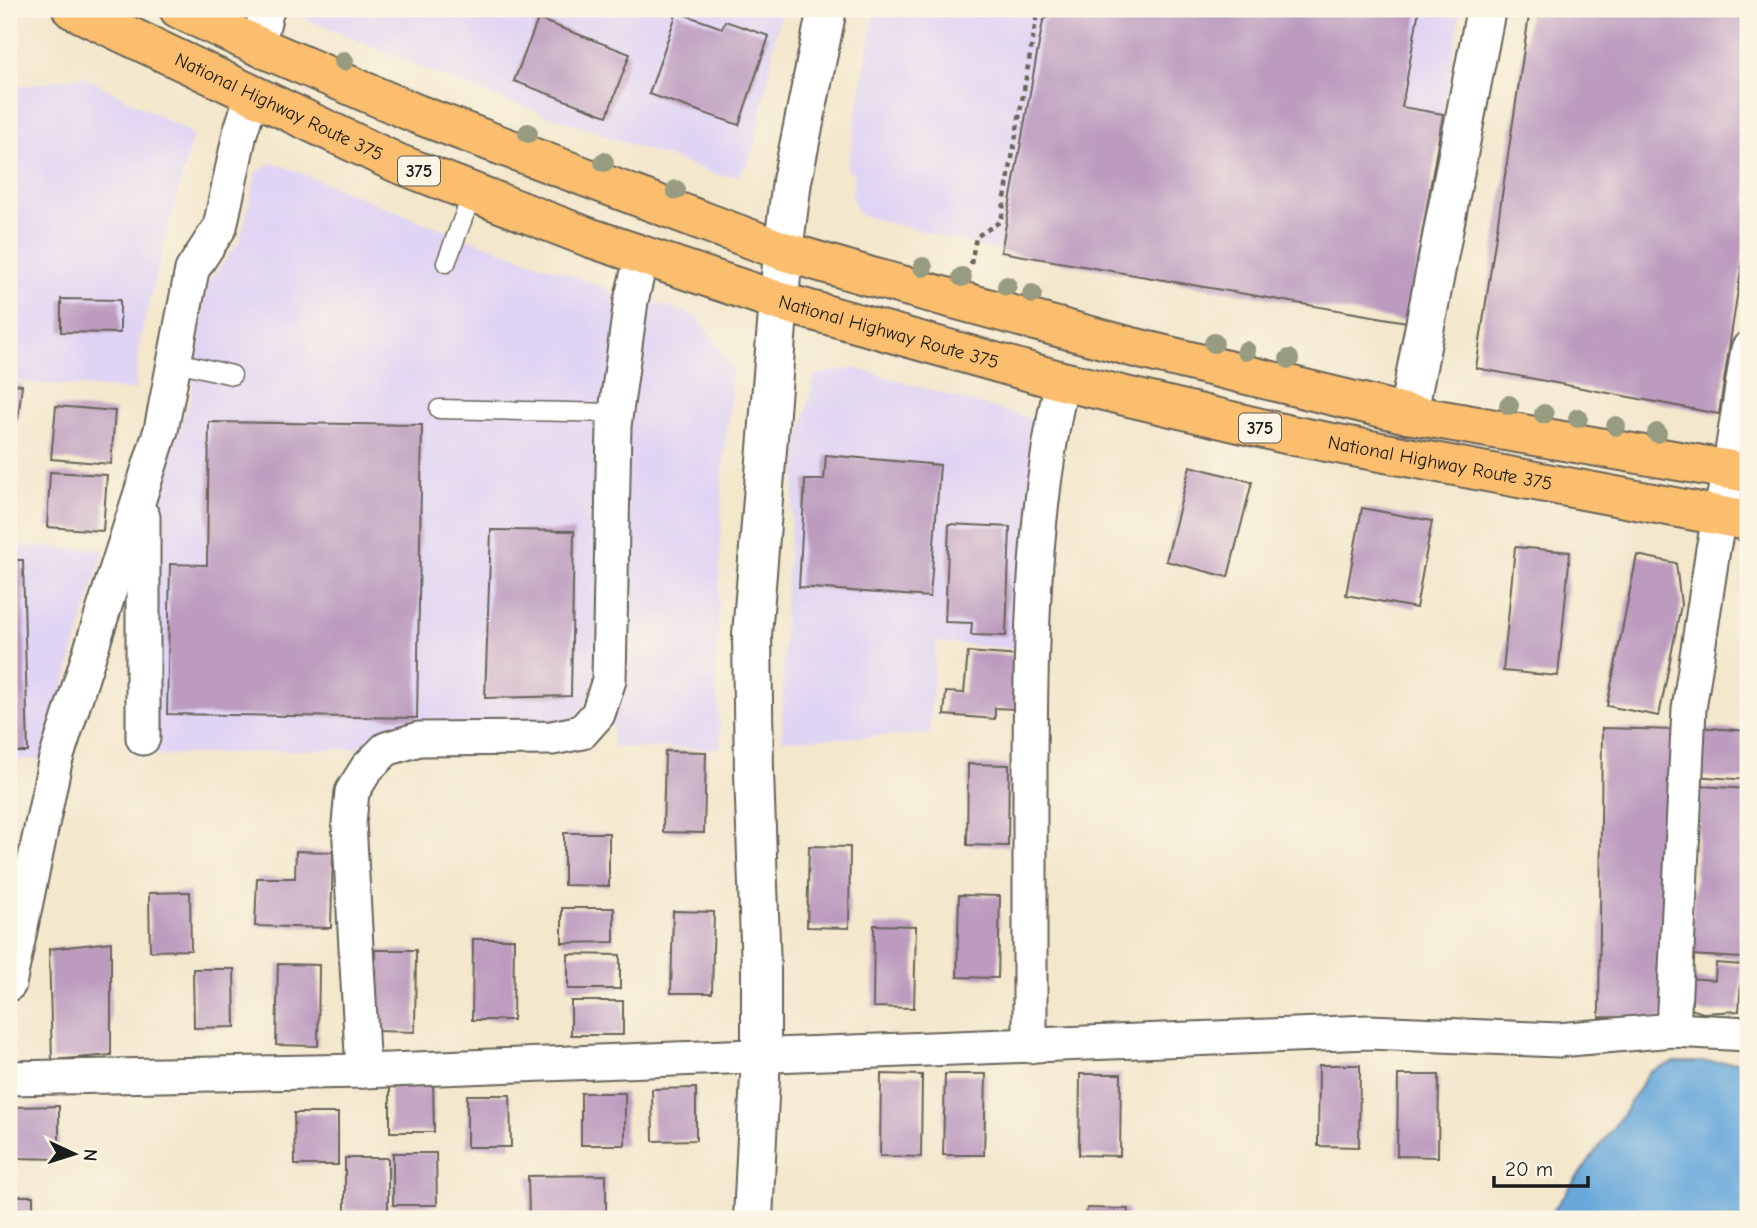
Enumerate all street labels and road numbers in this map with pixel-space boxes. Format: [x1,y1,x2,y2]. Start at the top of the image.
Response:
street label: National Highway Route 375 [171,48,387,166]
road number: 375 [398,156,440,186]
street label: National Highway Route 375 [776,291,1001,374]
road number: 375 [1239,414,1281,442]
street label: National Highway Route 375 [1326,431,1554,495]

